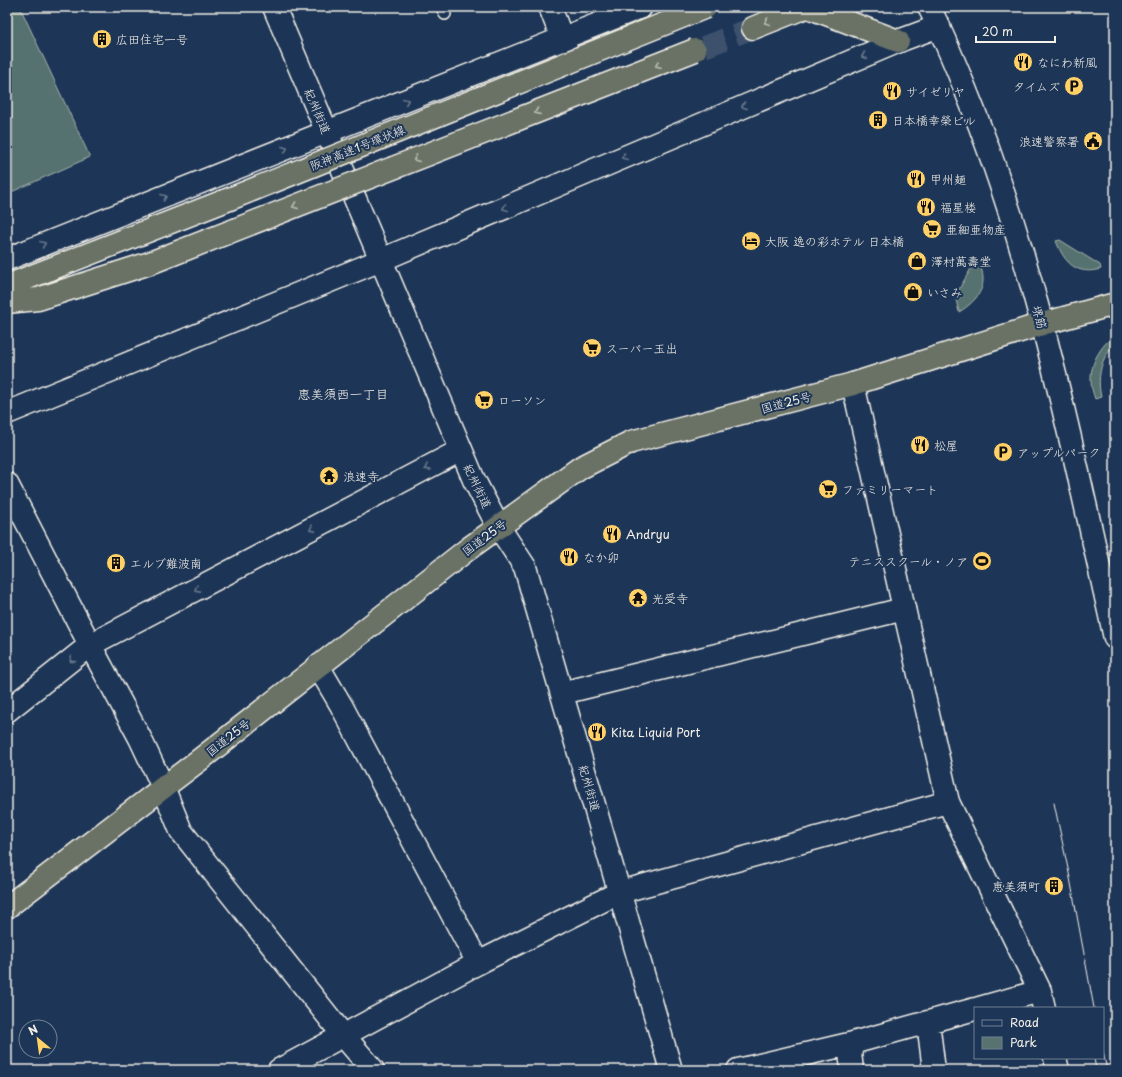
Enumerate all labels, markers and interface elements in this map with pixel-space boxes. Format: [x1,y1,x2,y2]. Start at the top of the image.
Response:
one-way arrow [763,18,770,26]
scale bar [976,18,1055,44]
text: 20 m [982,22,1013,40]
building icon: 広田住宅一号 [91,28,113,50]
place label: 広田住宅一号 [116,30,188,48]
one-way arrow [860,51,868,59]
restaurant icon: なにわ新風 [1012,51,1034,73]
place label: なにわ新風 [1037,53,1097,71]
one-way arrow [655,60,662,68]
parking icon: タイムズ [1063,75,1085,97]
place label: タイムズ [1013,77,1060,95]
restaurant icon: サイゼリヤ [881,80,903,102]
place label: サイゼリヤ [906,82,965,100]
street label: 紀州街道 [300,85,336,137]
one-way arrow [402,97,409,105]
one-way arrow [741,102,748,110]
one-way arrow [534,107,541,115]
building icon: 日本橋幸榮ビル [867,109,889,131]
place label: 日本橋幸榮ビル [892,111,976,129]
street label: 阪神高速1号環状線 [307,120,407,174]
public building icon: 浪速警察署 [1082,130,1104,152]
place label: 浪速警察署 [1019,132,1079,150]
one-way arrow [281,146,289,154]
one-way arrow [621,152,629,160]
one-way arrow [413,155,420,163]
restaurant icon: 甲州麺 [905,168,927,190]
place label: 甲州麺 [930,170,966,188]
one-way arrow [161,193,168,201]
restaurant icon: 福星楼 [915,196,937,218]
place label: 福星楼 [940,198,976,216]
one-way arrow [292,202,299,210]
one-way arrow [501,203,509,211]
supermarket icon: 亜細亜物産 [921,218,943,240]
place label: 亜細亜物産 [946,220,1006,238]
hotel icon: 大阪 逸の彩ホテル 日本橋 [740,230,762,252]
place label: 大阪 逸の彩ホテル 日本橋 [765,232,904,250]
one-way arrow [40,241,47,249]
shop icon: 澤村萬壽堂 [906,250,928,272]
place label: 澤村萬壽堂 [931,252,991,270]
shop icon: いさみ [902,281,924,303]
place label: いさみ [927,283,963,301]
street label: 堺筋 [1028,303,1052,331]
supermarket icon: スーパー玉出 [581,337,603,359]
place label: スーパー玉出 [606,339,678,357]
district label: 恵美須西一丁目 [297,384,389,403]
street label: 国道25号 [759,387,813,417]
supermarket icon: ローソン [473,389,495,411]
place label: ローソン [498,391,546,409]
restaurant icon: 松屋 [909,434,931,456]
place label: 松屋 [934,436,958,454]
parking icon: アップルパーク [992,441,1014,463]
place label: アップルパーク [1017,443,1100,461]
street label: 紀州街道 [459,460,497,512]
one-way arrow [424,463,431,471]
temple icon: 浪速寺 [318,465,340,487]
place label: 浪速寺 [343,467,379,485]
supermarket icon: ファミリーマート [817,478,839,500]
place label: ファミリーマート [842,480,938,498]
street label: 国道25号 [458,514,510,560]
restaurant icon: Andryu [601,523,623,545]
one-way arrow [308,524,316,531]
place label: Andryu [626,525,670,543]
restaurant icon: なか卯 [558,546,580,568]
place label: なか卯 [583,548,619,566]
sports icon: テニススクール・ノア [971,550,993,572]
building icon: エルブ難波南 [105,552,127,574]
place label: テニススクール・ノア [848,552,968,570]
place label: エルブ難波南 [130,554,202,572]
one-way arrow [193,584,201,592]
temple icon: 光受寺 [627,587,649,609]
place label: 光受寺 [652,589,688,607]
one-way arrow [69,655,76,662]
street label: 国道25号 [202,714,254,760]
restaurant icon: Kita Liquid Port [586,721,608,743]
place label: Kita Liquid Port [611,723,700,741]
street label: 紀州街道 [575,762,605,814]
building icon: 恵美須町 [1043,875,1065,897]
place label: 恵美須町 [992,877,1040,895]
legend [974,1007,1104,1059]
text: Road [1010,1013,1039,1031]
north arrow [18,1019,58,1059]
text: N [25,1020,41,1039]
text: Park [1010,1033,1037,1051]

